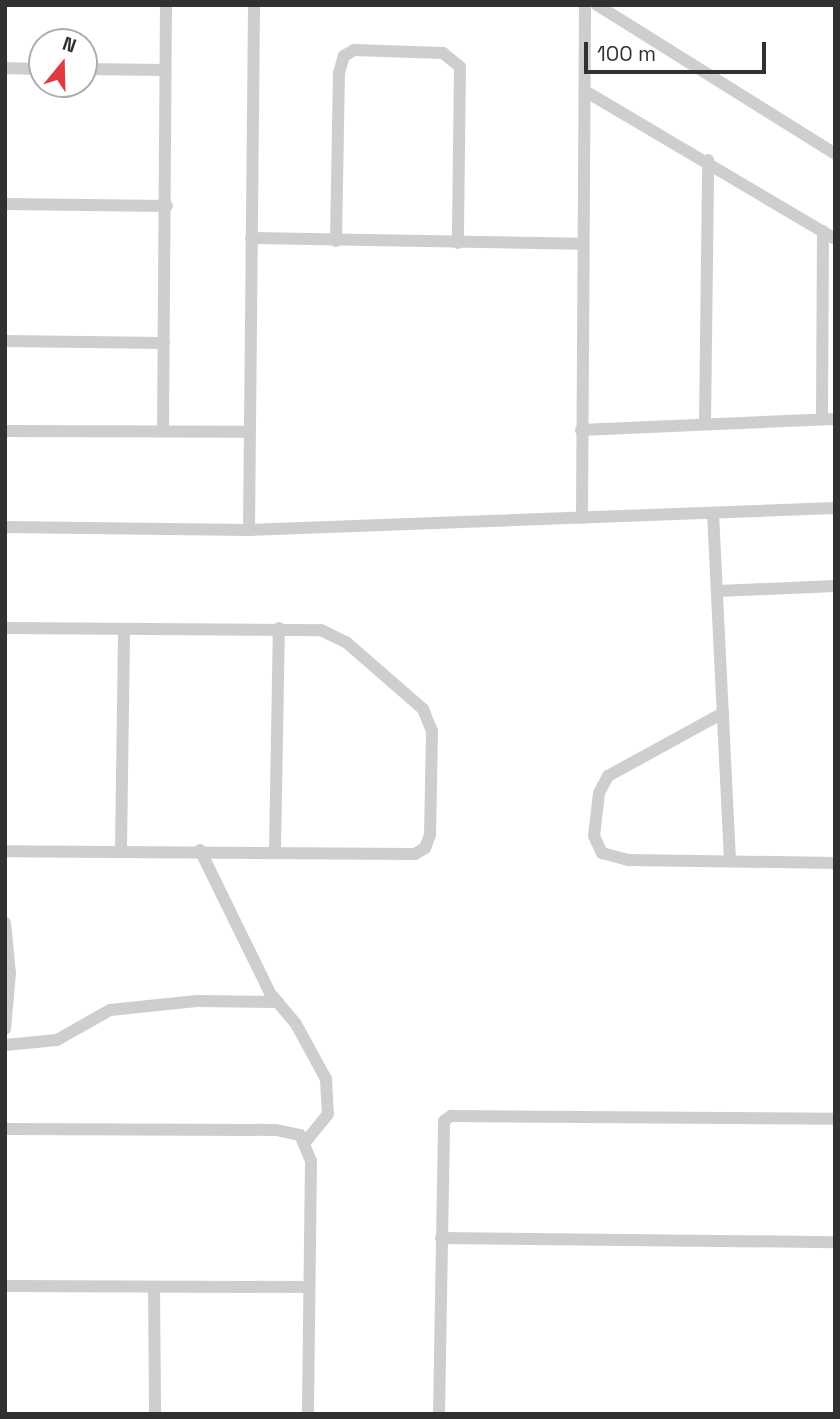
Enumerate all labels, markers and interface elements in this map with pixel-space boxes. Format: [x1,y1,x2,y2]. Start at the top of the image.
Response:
north arrow [28,28,98,98]
scale bar [588,28,770,72]
text: N [59,31,79,58]
text: 100 m [597,40,656,67]

